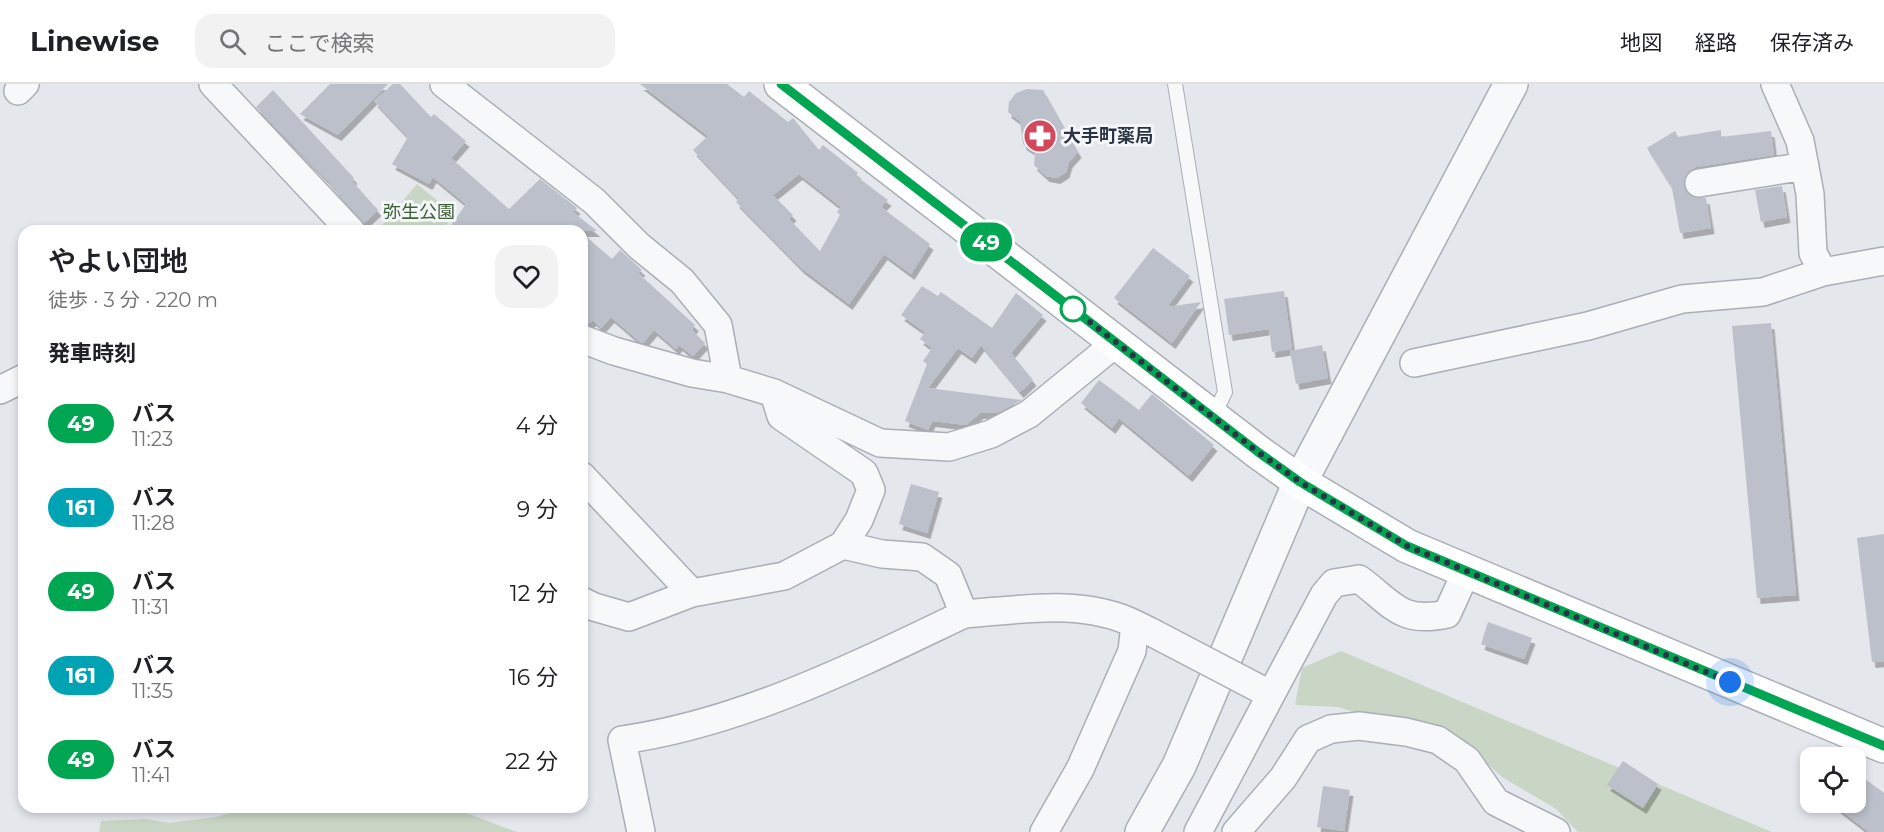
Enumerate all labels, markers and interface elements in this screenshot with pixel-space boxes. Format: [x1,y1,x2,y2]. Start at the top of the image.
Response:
search box [195,14,615,68]
text: Linewise [30,24,159,58]
icon: search [216,25,249,58]
text: ここで検索 [264,30,374,57]
text: 地図 [1620,30,1662,55]
text: 経路 [1695,30,1737,55]
text: 保存済み [1770,30,1854,55]
pharmacy icon: 大手町薬局 [1022,118,1058,154]
place label: 大手町薬局 [1063,125,1153,147]
park label: 弥生公園 [383,201,455,223]
line badge: 49 [959,222,1013,262]
text: 49 [972,230,1000,255]
text: やよい団地 [48,244,188,278]
button: heart [495,245,558,308]
text: 徒歩 · 3 分 · 220 m [48,288,218,312]
unlabelled marker [1060,296,1086,322]
text: 発車時刻 [48,340,136,367]
text: バス [132,400,176,427]
text: 49 [67,411,95,436]
text: 4 分 [516,412,558,439]
text: 11:23 [132,427,173,451]
text: バス [132,484,176,511]
text: 161 [66,495,96,520]
text: 9 分 [517,496,558,523]
text: 11:28 [132,511,175,535]
text: バス [132,568,176,595]
text: 49 [67,579,95,604]
text: 12 分 [510,580,558,607]
text: 11:31 [132,595,169,619]
text: バス [132,652,176,679]
text: 161 [66,663,96,688]
text: 16 分 [509,664,558,691]
your location [1715,667,1745,697]
text: 11:35 [132,679,173,703]
text: バス [132,736,176,763]
text: 49 [67,747,95,772]
map controls [1800,747,1866,813]
button: locate [1800,747,1866,813]
text: 22 分 [505,748,558,775]
text: 11:41 [132,763,171,787]

